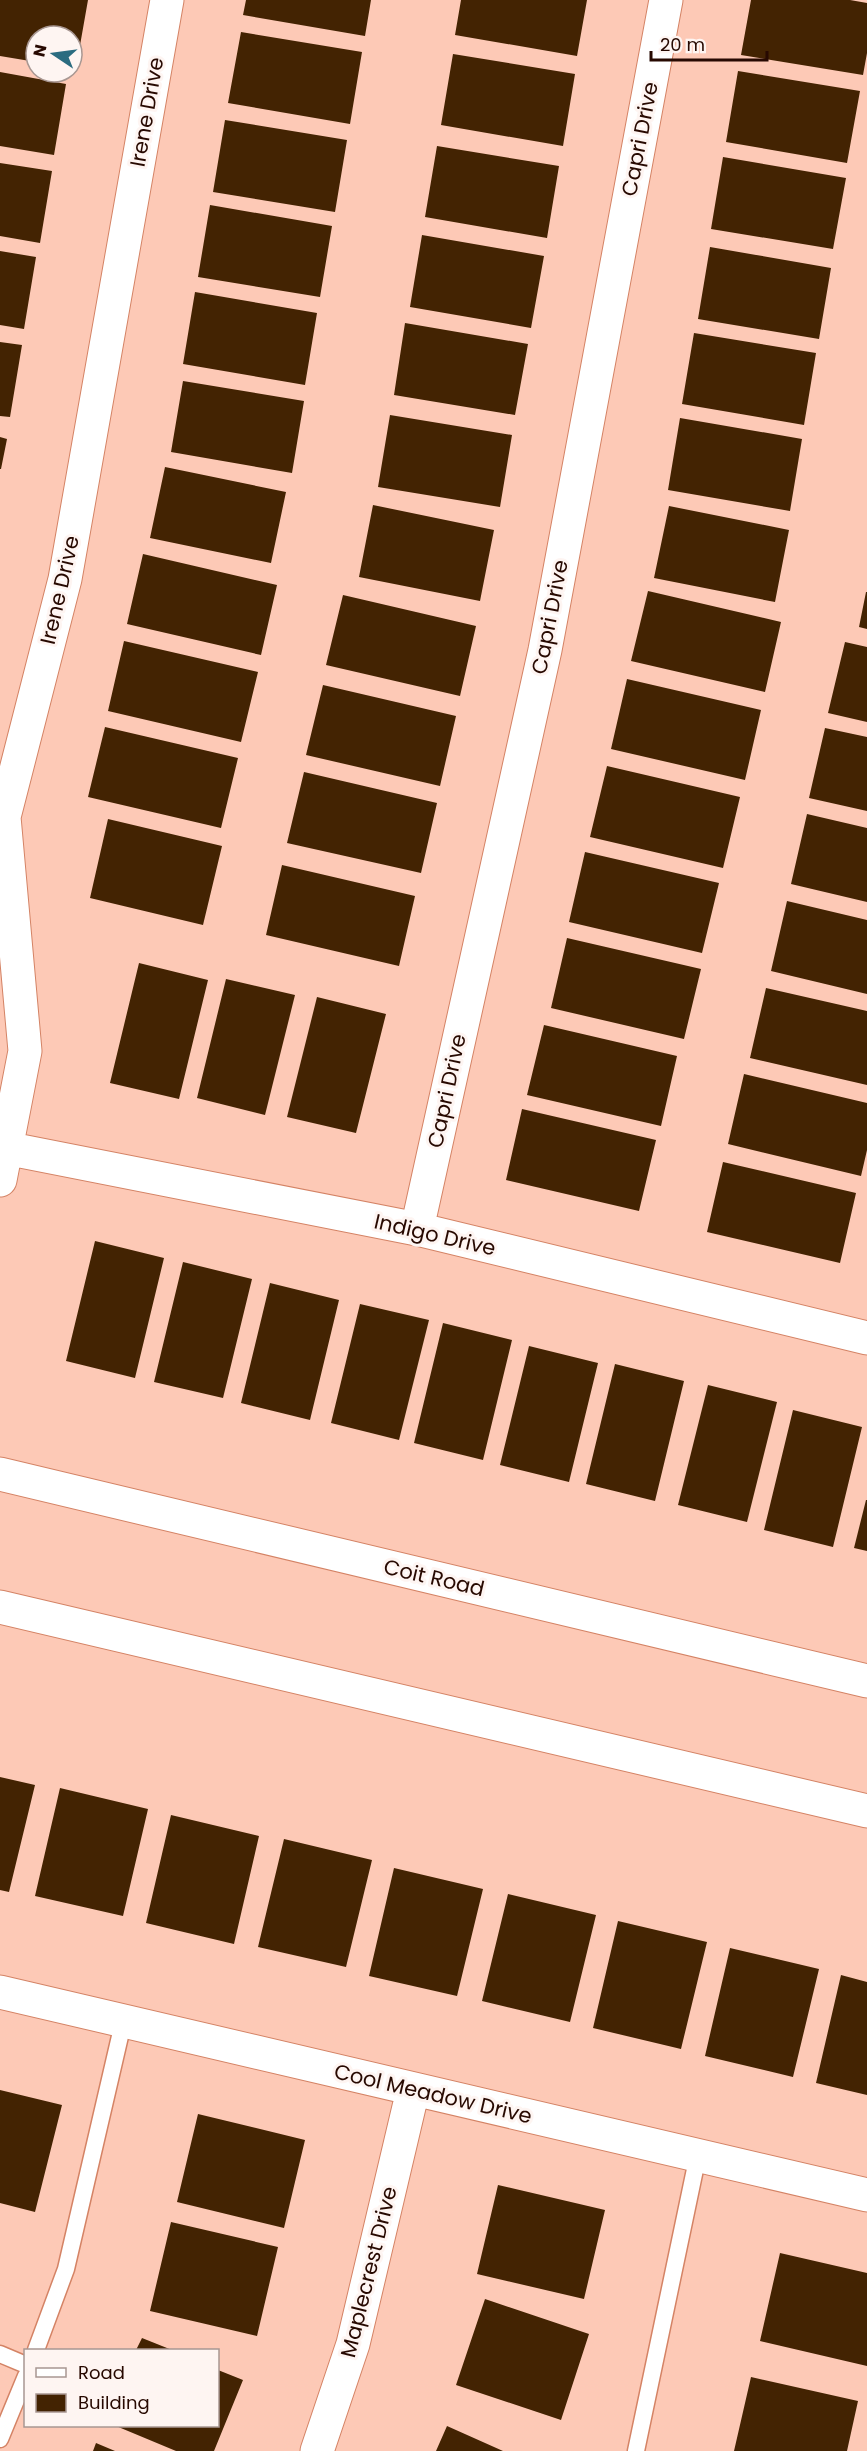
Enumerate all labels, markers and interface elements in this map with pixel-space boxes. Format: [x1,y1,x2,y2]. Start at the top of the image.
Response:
north arrow [24,24,84,84]
scale bar [651,24,766,62]
text: 20 m [660,32,705,57]
text: N [27,42,52,59]
street label: Irene Drive [123,55,170,169]
street label: Capri Drive [614,79,665,199]
street label: Irene Drive [33,533,86,647]
street label: Capri Drive [524,557,575,677]
street label: Capri Drive [420,1031,473,1151]
street label: Indigo Drive [372,1206,499,1263]
street label: Coit Road [381,1552,487,1603]
street label: Cool Meadow Drive [331,2057,535,2130]
street label: Maplecrest Drive [333,2183,404,2360]
legend [24,2349,219,2427]
text: Road [78,2360,125,2385]
text: Building [78,2390,150,2415]

